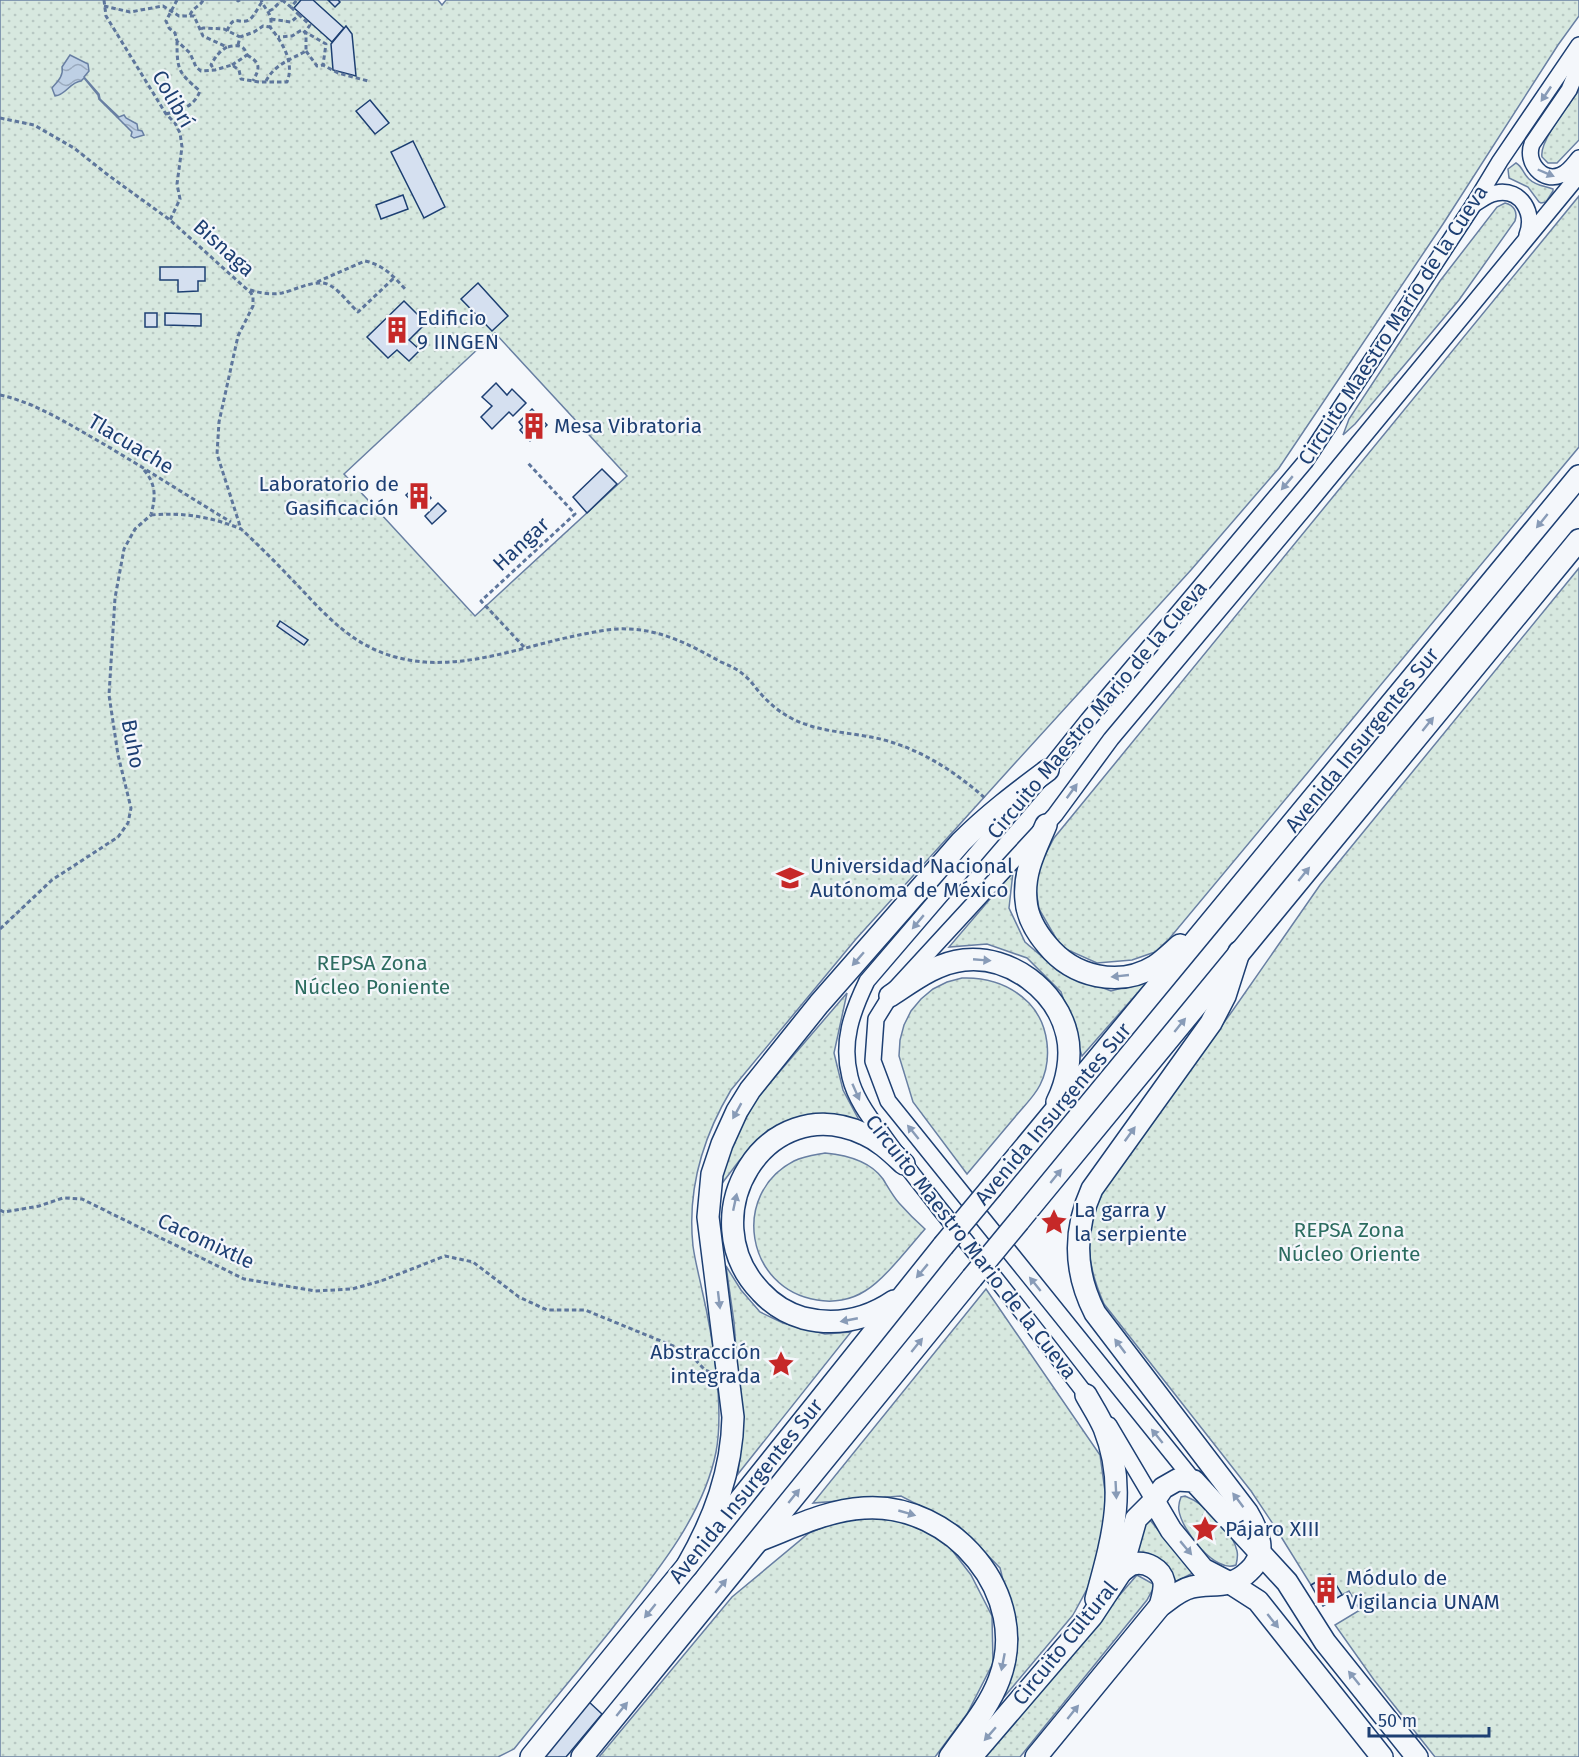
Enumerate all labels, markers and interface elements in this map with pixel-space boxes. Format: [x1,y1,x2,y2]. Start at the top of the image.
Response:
street label: Colibrí [146,66,200,132]
one-way arrow [1540,85,1552,101]
one-way arrow [1537,168,1555,178]
street label: Circuito Maestro Mario de la Cueva [1293,180,1493,470]
street label: Bisnaga [188,214,260,282]
place label: Edificio 9 IINGEN [417,305,499,355]
building icon: Edificio 9 IINGEN [382,315,412,345]
street label: Tlacuache [83,408,179,480]
building icon: Mesa Vibratoria [519,411,549,441]
place label: Mesa Vibratoria [554,413,702,439]
place label: Laboratorio de Gasificación [258,471,399,521]
one-way arrow [1281,475,1294,490]
building icon: Laboratorio de Gasificación [404,481,434,511]
street label: Hangar [487,511,555,577]
one-way arrow [1536,513,1549,528]
street label: Circuito Maestro Mario de la Cueva [981,576,1213,844]
street label: Avenida Insurgentes Sur [1280,642,1444,838]
one-way arrow [1421,716,1433,731]
street label: Buho [116,717,150,771]
one-way arrow [1066,784,1078,799]
place label: Universidad Nacional Autónoma de México [810,853,1013,903]
school or university icon: Universidad Nacional Autónoma de México [775,863,805,893]
one-way arrow [1297,866,1310,882]
one-way arrow [912,914,925,929]
park label: REPSA Zona Núcleo Poniente [294,950,450,1000]
one-way arrow [852,951,865,966]
one-way arrow [972,955,991,965]
one-way arrow [1110,971,1129,981]
street label: Avenida Insurgentes Sur [969,1018,1137,1210]
one-way arrow [1173,1018,1186,1033]
one-way arrow [851,1084,861,1102]
one-way arrow [732,1103,742,1120]
street label: Circuito Maestro Mario de la Cueva [860,1109,1082,1385]
one-way arrow [906,1124,919,1140]
one-way arrow [1124,1127,1136,1142]
one-way arrow [1050,1168,1063,1184]
one-way arrow [730,1193,740,1211]
place label: La garra y la serpiente [1074,1197,1187,1247]
street label: Cacomixtle [153,1207,259,1275]
place icon: La garra y la serpiente [1039,1207,1069,1237]
park label: REPSA Zona Núcleo Oriente [1278,1217,1420,1267]
one-way arrow [916,1263,929,1279]
one-way arrow [1029,1277,1042,1292]
one-way arrow [714,1291,723,1310]
one-way arrow [839,1316,858,1325]
one-way arrow [911,1337,924,1353]
one-way arrow [1114,1338,1126,1353]
place label: Abstracción integrada [650,1339,761,1389]
place icon: Abstracción integrada [766,1349,796,1379]
street label: Avenida Insurgentes Sur [664,1393,828,1589]
one-way arrow [1151,1428,1164,1444]
one-way arrow [1111,1480,1120,1499]
one-way arrow [788,1488,801,1504]
one-way arrow [1233,1493,1245,1508]
one-way arrow [898,1509,916,1518]
place icon: Pájaro XIII [1190,1514,1220,1544]
place label: Pájaro XIII [1225,1516,1320,1542]
one-way arrow [1179,1540,1192,1555]
place label: Módulo de Vigilancia UNAM [1346,1565,1500,1615]
building icon: Módulo de Vigilancia UNAM [1311,1575,1341,1605]
street label: Circuito Cultural [1007,1576,1123,1710]
one-way arrow [715,1578,728,1594]
one-way arrow [644,1603,657,1618]
one-way arrow [1267,1613,1279,1628]
one-way arrow [998,1653,1007,1672]
one-way arrow [1348,1671,1361,1686]
scale bar [1369,1700,1489,1738]
one-way arrow [615,1701,628,1717]
one-way arrow [1067,1704,1080,1720]
text: 50 m [1378,1710,1417,1732]
one-way arrow [984,1726,997,1741]

